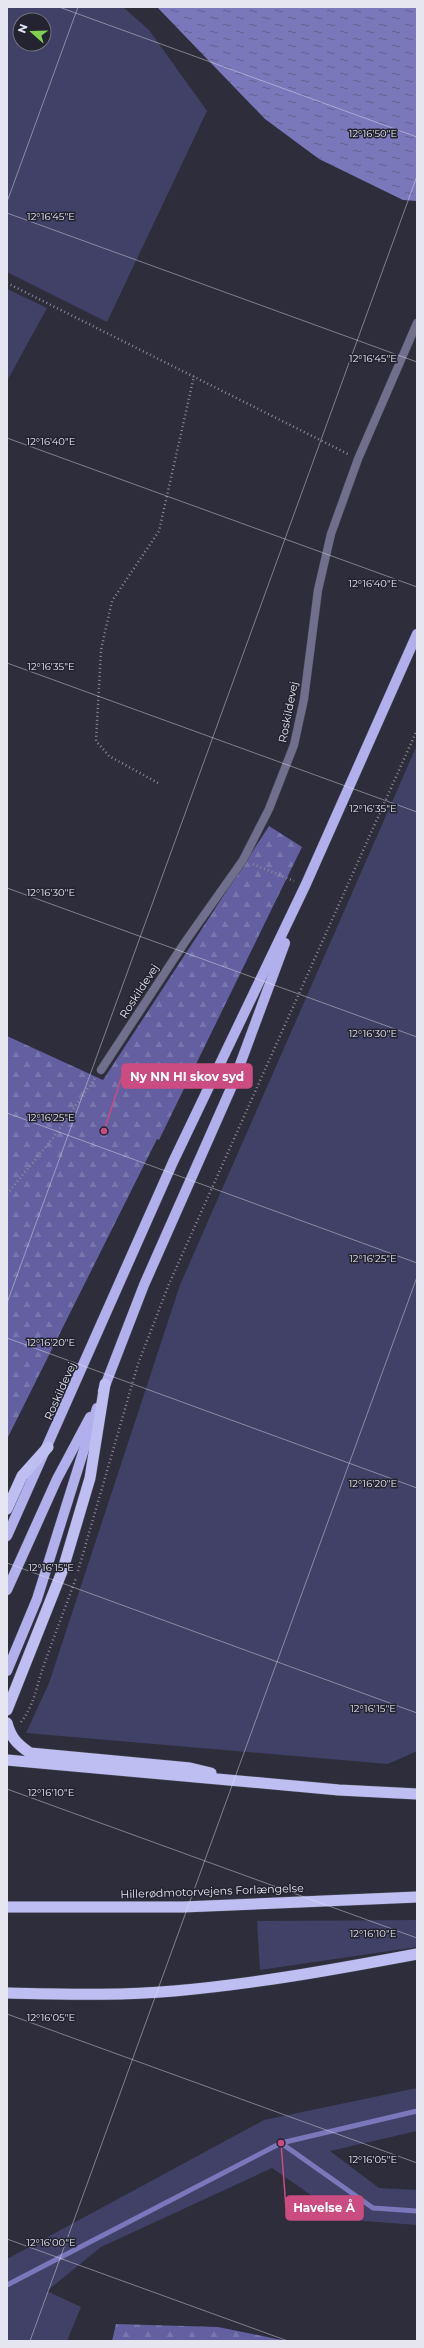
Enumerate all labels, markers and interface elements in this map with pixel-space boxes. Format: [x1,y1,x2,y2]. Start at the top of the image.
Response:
north arrow [12,12,52,52]
text: N [15,22,31,35]
text: 12°16'50"E [349,127,398,140]
text: 12°16'45"E [27,210,75,223]
text: 12°16'45"E [349,352,397,365]
text: 12°16'40"E [27,435,76,448]
text: 12°16'40"E [349,577,398,590]
text: 12°16'35"E [27,660,75,673]
street label: Roskildevej [275,680,301,744]
text: 12°16'35"E [349,802,397,815]
text: 12°16'30"E [27,886,76,899]
street label: Roskildevej [116,961,162,1021]
text: 12°16'30"E [349,1027,398,1040]
callout: Ny NN HI skov syd [122,1064,252,1088]
text: Ny NN HI skov syd [130,1069,244,1084]
text: 12°16'25"E [27,1111,75,1124]
text: 12°16'25"E [349,1252,397,1265]
text: 12°16'20"E [27,1336,76,1349]
street label: Roskildevej [41,1360,79,1422]
text: 12°16'20"E [349,1477,398,1490]
text: 12°16'15"E [28,1561,74,1574]
text: 12°16'15"E [350,1702,396,1715]
text: 12°16'10"E [28,1786,75,1799]
street label: Hillerødmotorvejens Forlængelse [120,1881,304,1901]
text: 12°16'10"E [350,1927,397,1940]
text: 12°16'05"E [27,2011,75,2024]
text: 12°16'05"E [349,2153,397,2166]
callout: Havelse Å [286,2196,363,2220]
text: Havelse Å [293,2199,356,2215]
text: 12°16'00"E [26,2236,76,2249]

